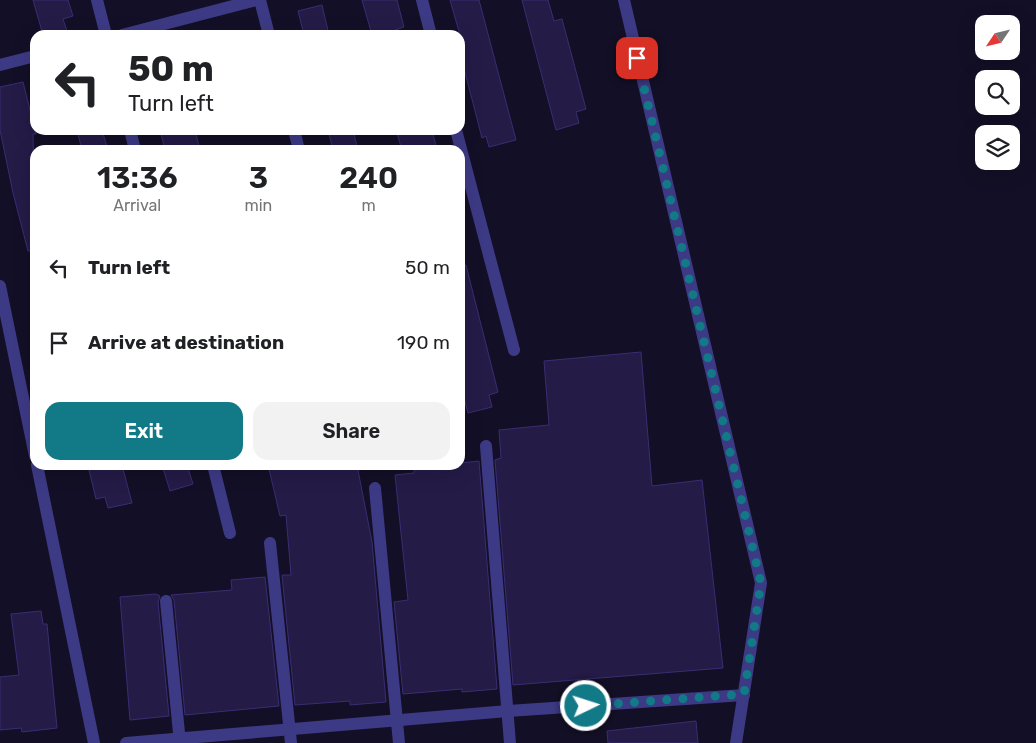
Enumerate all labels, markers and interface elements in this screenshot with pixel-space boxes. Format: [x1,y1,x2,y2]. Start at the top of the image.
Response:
north arrow [975,15,1020,60]
map controls [975,15,1020,170]
pin [616,37,658,79]
icon: arrive [623,44,651,72]
text: 50 m [128,48,214,90]
icon: left [45,50,110,115]
button: search [975,70,1020,115]
text: Turn left [128,90,214,117]
button: layers [975,125,1020,170]
text: 13:36 [97,160,178,196]
text: 3 [249,160,268,196]
text: 240 [339,160,398,196]
text: Arrival [113,196,161,215]
text: min [244,196,272,215]
text: m [361,196,376,215]
icon: left [45,254,73,282]
text: Turn left [88,256,170,279]
text: 50 m [405,256,450,279]
icon: arrive [45,329,73,357]
text: Arrive at destination [88,331,284,354]
text: 190 m [397,331,450,354]
button: Exit [45,402,243,460]
button: Share [253,402,450,460]
position arrow [559,679,611,731]

